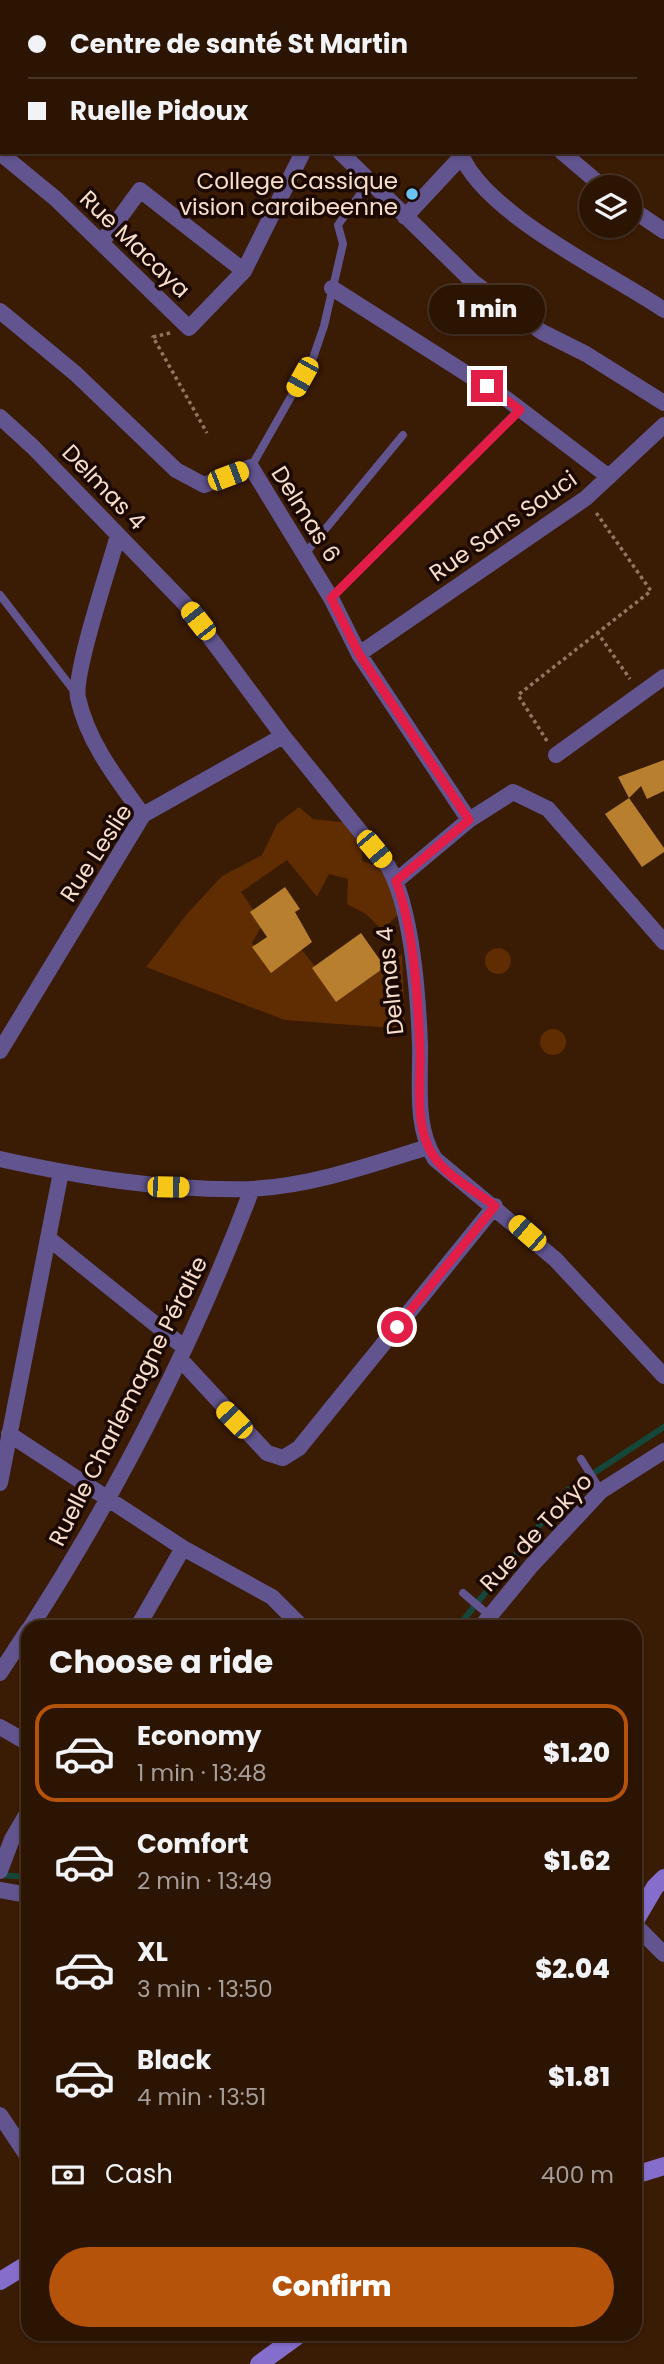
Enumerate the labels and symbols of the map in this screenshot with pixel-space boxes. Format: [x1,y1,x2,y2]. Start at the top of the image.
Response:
place label: College Cassique vision caraibeenne [179,165,398,223]
street label: Rue Macaya [73,183,197,305]
marker: College Cassique vision caraibeenne [404,186,420,202]
callout: 1 min [429,284,545,334]
car [283,354,322,400]
route end [471,370,503,402]
street label: Delmas 4 [55,437,153,537]
car [205,459,252,493]
street label: Delmas 6 [264,460,348,568]
street label: Rue Sans Souci [423,463,583,589]
car [177,598,220,644]
street label: Rue Leslie [52,798,140,908]
car [353,826,396,872]
street label: Delmas 4 [368,926,412,1036]
car [147,1176,190,1198]
car [505,1211,550,1255]
street label: Ruelle Charlemagne Péralte [41,1251,215,1551]
route start [381,1311,413,1343]
car [212,1398,257,1442]
street label: Rue de Tokyo [473,1466,599,1598]

